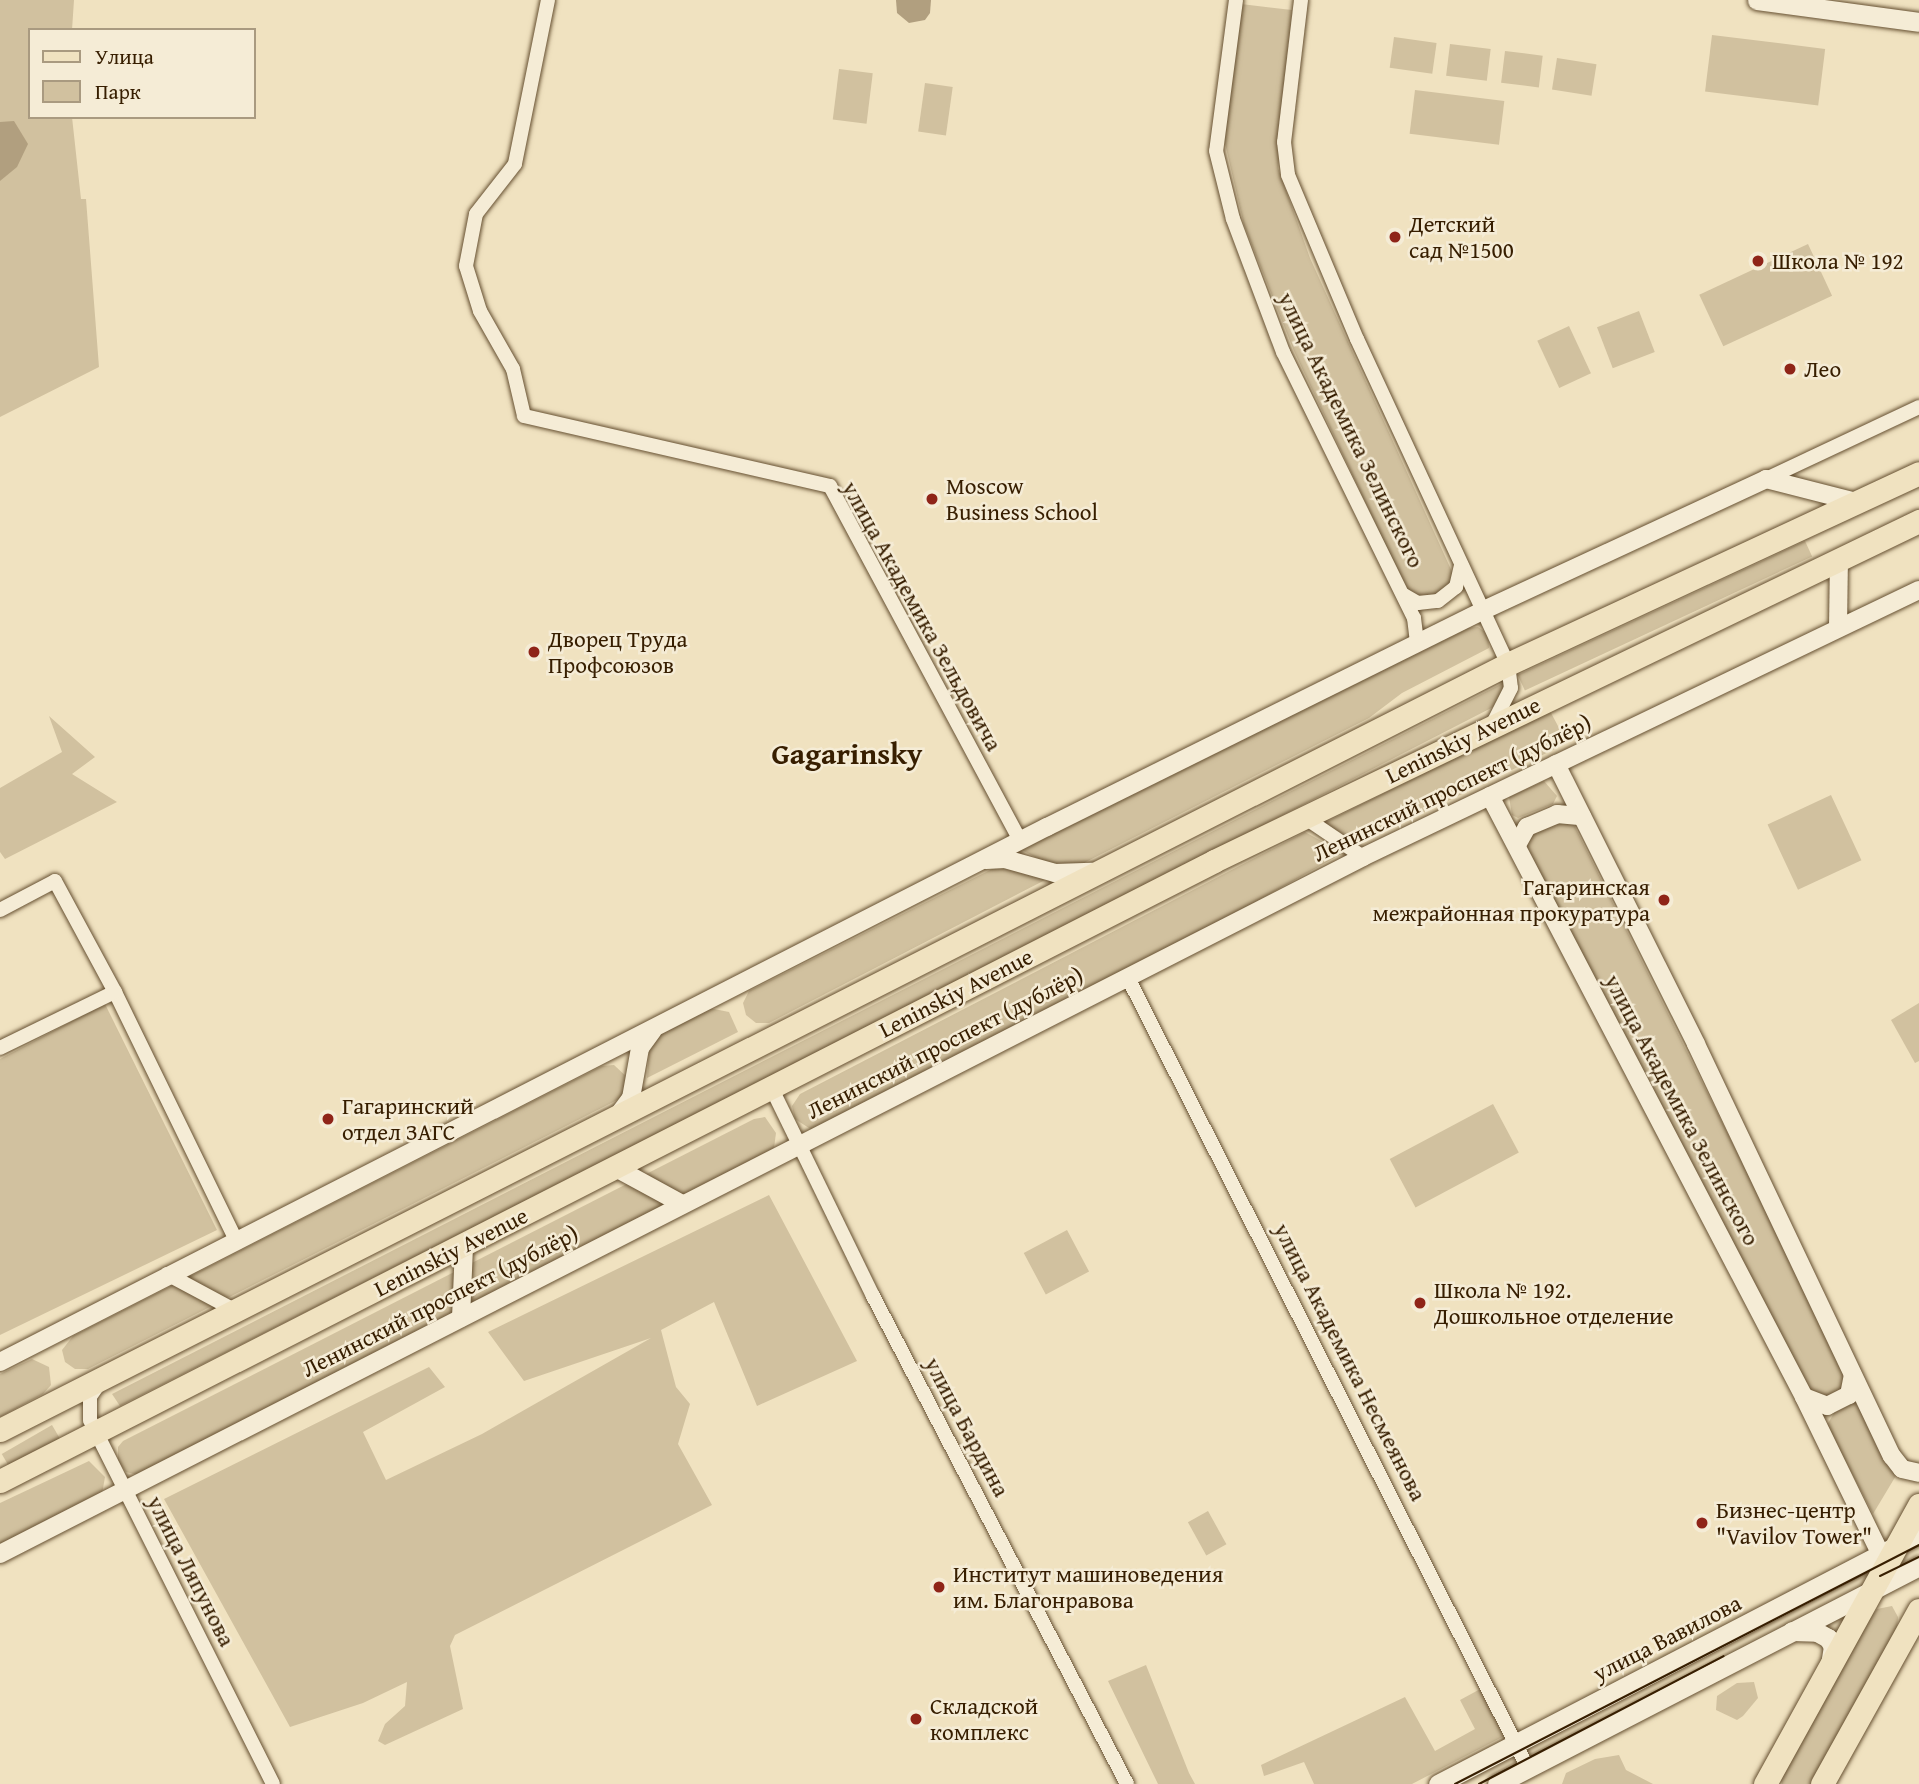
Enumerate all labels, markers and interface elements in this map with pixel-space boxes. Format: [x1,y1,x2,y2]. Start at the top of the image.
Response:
legend [28,28,256,119]
text: Улица [95,41,154,72]
text: Парк [95,76,141,107]
place label: Детский сад №1500 [1409,210,1514,264]
marker: Детский сад №1500 [1387,229,1403,245]
place label: Школа № 192 [1772,247,1904,275]
marker: Школа № 192 [1750,253,1766,269]
street label: улица Академика Зелинского [1272,288,1430,572]
place label: Лео [1804,355,1841,383]
marker: Лео [1782,361,1798,377]
place label: Moscow Business School [946,472,1098,526]
street label: улица Академика Зельдовича [836,476,1008,756]
marker: Moscow Business School [924,491,940,507]
place label: Дворец Труда Профсоюзов [548,625,687,679]
marker: Дворец Труда Профсоюзов [526,644,542,660]
street label: Leninskiy Avenue [1381,691,1545,789]
street label: Ленинский проспект (дублёр) [1308,708,1596,868]
district label: Gagarinsky [772,735,922,771]
place label: Гагаринская межрайонная прокуратура [1372,873,1650,927]
marker: Гагаринская межрайонная прокуратура [1656,892,1672,908]
street label: Leninskiy Avenue [875,942,1037,1044]
street label: Ленинский проспект (дублёр) [802,961,1088,1125]
street label: улица Академика Зелинского [1599,970,1765,1250]
place label: Гагаринский отдел ЗАГС [342,1092,474,1146]
marker: Гагаринский отдел ЗАГС [320,1111,336,1127]
street label: Leninskiy Avenue [370,1201,532,1303]
street label: Ленинский проспект (дублёр) [297,1219,583,1383]
street label: улица Академика Несмеянова [1268,1219,1432,1505]
place label: Школа № 192. Дошкольное отделение [1434,1276,1673,1330]
marker: Школа № 192. Дошкольное отделение [1412,1295,1428,1311]
street label: улица Бардина [919,1353,1015,1501]
street label: улица Ляпунова [141,1491,241,1651]
place label: Бизнес-центр "Vavilov Tower" [1716,1496,1872,1550]
marker: Бизнес-центр "Vavilov Tower" [1694,1515,1710,1531]
place label: Институт машиноведения им. Благонравова [953,1560,1223,1614]
marker: Институт машиноведения им. Благонравова [931,1579,947,1595]
street label: улица Вавилова [1588,1589,1746,1687]
place label: Складской комплекс [930,1692,1038,1746]
marker: Складской комплекс [908,1711,924,1727]

